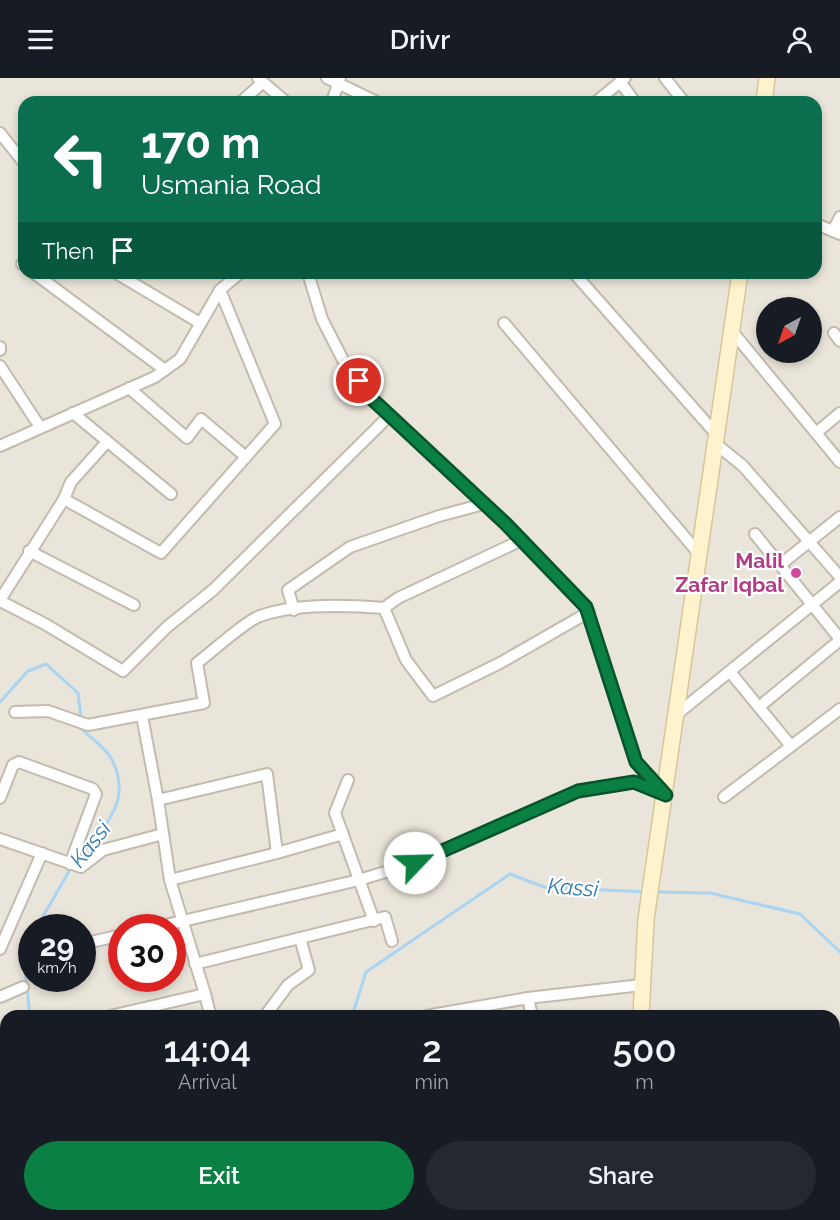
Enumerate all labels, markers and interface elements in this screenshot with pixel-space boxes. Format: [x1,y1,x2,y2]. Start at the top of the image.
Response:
icon: menu [24,23,57,56]
icon: person [783,23,816,56]
text: Drivr [390,24,450,55]
text: 170 m [141,119,260,168]
icon: left [42,120,120,198]
text: Usmania Road [141,169,322,200]
icon: arrive [106,234,139,267]
text: Then [42,238,94,264]
north arrow [756,297,822,363]
map controls [756,297,822,363]
pin [333,355,384,406]
icon: arrive [342,364,375,397]
place label: Malil Zafar Iqbal [675,548,784,597]
marker: Malil Zafar Iqbal [789,566,803,580]
water label: Kassi [64,815,117,872]
position arrow [383,831,447,895]
water label: Kassi [547,872,601,902]
speed limit sign: 30 [108,914,186,992]
text: 29 [40,928,74,963]
text: km/h [37,959,77,977]
text: 14:04 [163,1028,251,1070]
text: 2 [422,1028,442,1070]
text: 500 [612,1028,677,1070]
text: Arrival [178,1070,237,1094]
text: min [415,1070,449,1094]
text: m [635,1070,654,1094]
button: Exit [24,1141,414,1210]
button: Share [426,1141,816,1210]

